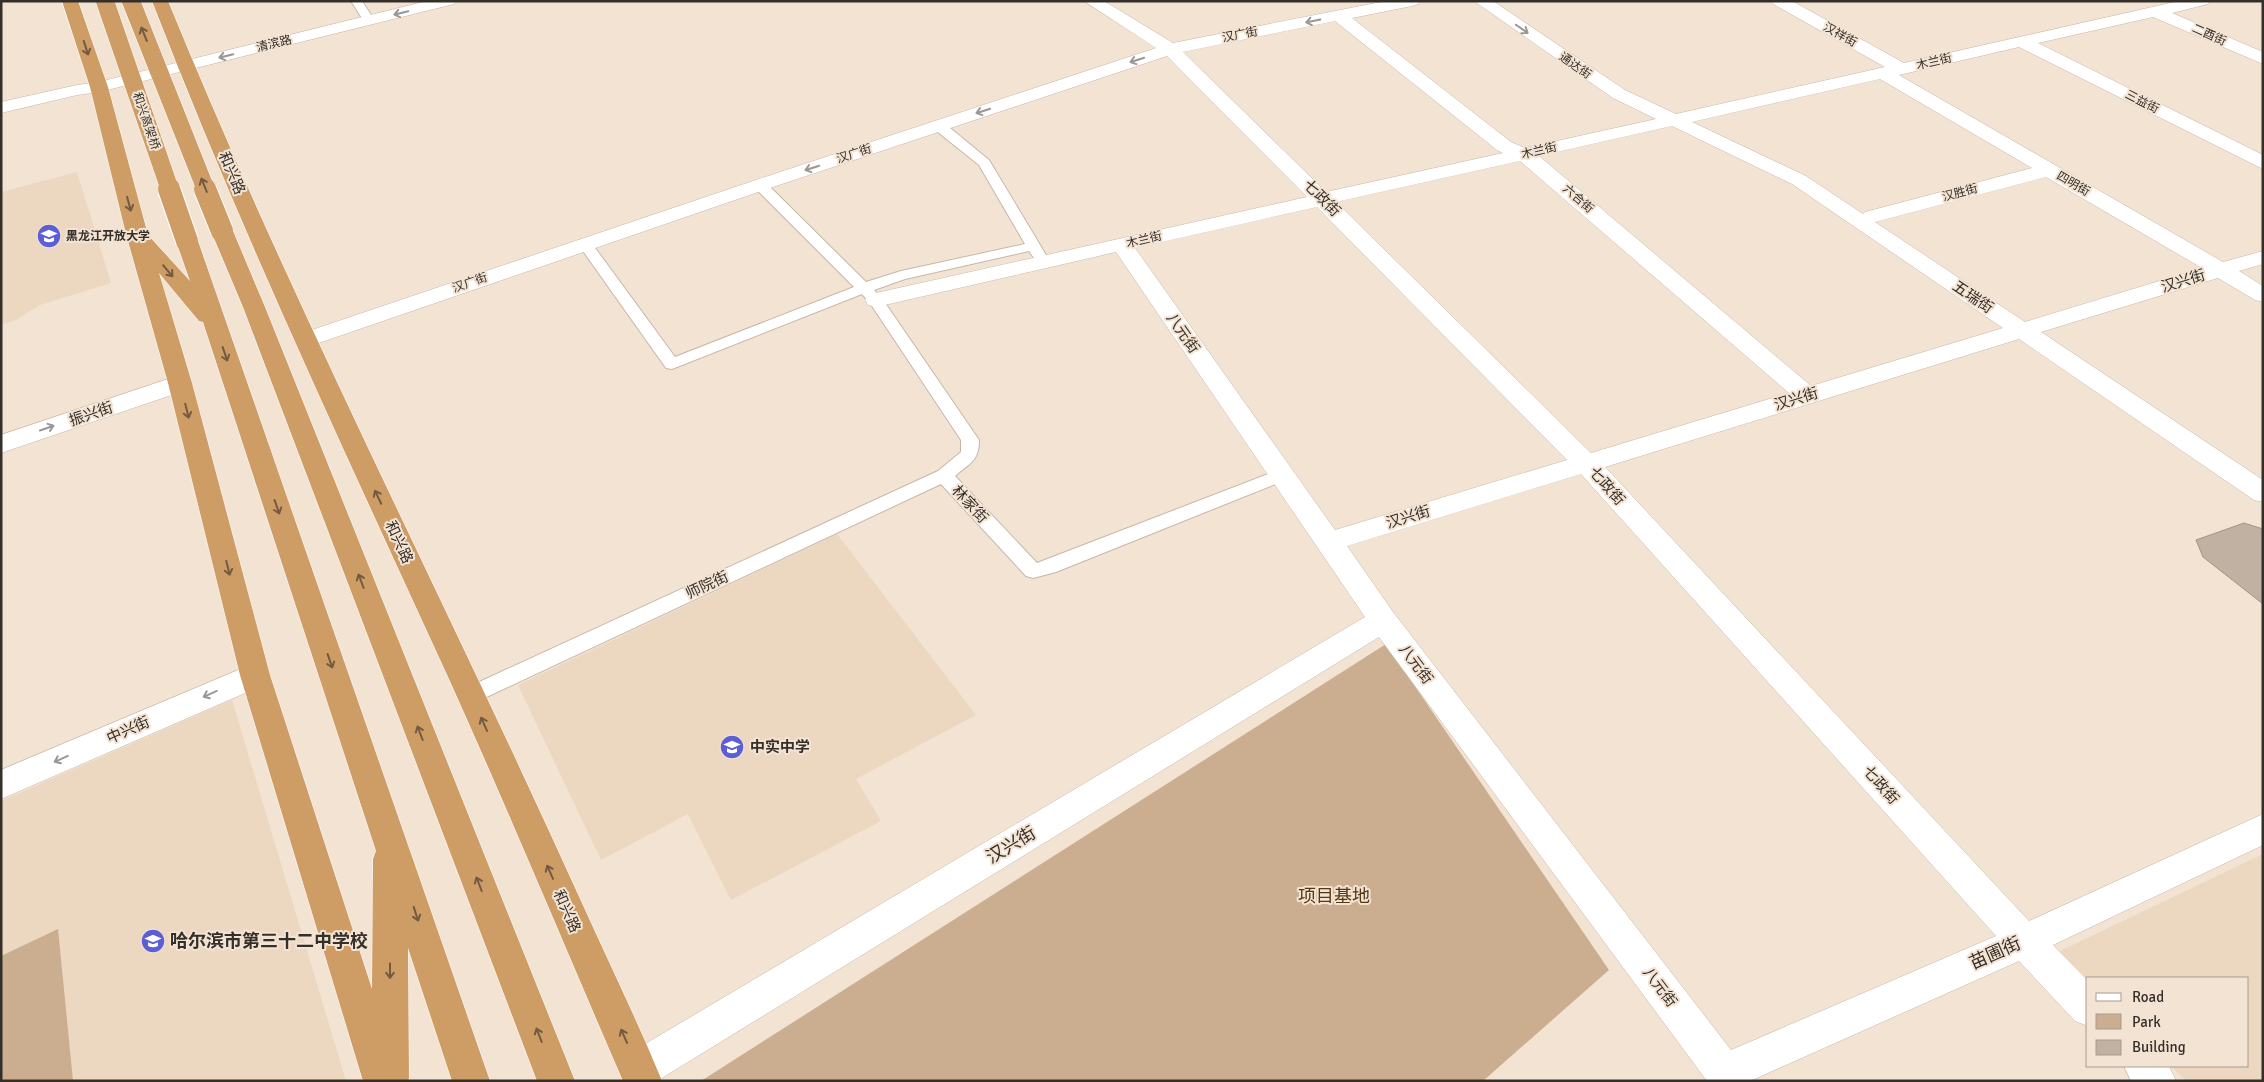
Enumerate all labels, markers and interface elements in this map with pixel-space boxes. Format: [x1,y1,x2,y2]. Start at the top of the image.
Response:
one-way arrow [394,9,410,18]
one-way arrow [1305,16,1321,26]
street label: 汉祥街 [1821,20,1859,50]
street label: 二酉街 [2189,21,2229,49]
street label: 汉广街 [1221,24,1259,46]
one-way arrow [1515,24,1529,34]
one-way arrow [139,27,148,42]
street label: 清滨路 [255,32,293,56]
one-way arrow [81,39,91,55]
street label: 通达街 [1556,50,1594,82]
street label: 木兰街 [1915,51,1953,73]
one-way arrow [219,52,235,61]
one-way arrow [1130,56,1145,65]
street label: 三益街 [2123,87,2161,117]
street label: 和兴高架桥 [129,90,163,152]
one-way arrow [976,107,991,116]
street label: 木兰街 [1520,140,1558,162]
street label: 汉广街 [835,141,873,167]
street label: 和兴路 [215,149,249,197]
one-way arrow [804,163,820,173]
street label: 四明街 [2054,169,2092,199]
street label: 七政街 [1300,176,1344,220]
one-way arrow [199,178,208,193]
street label: 汉胜街 [1941,181,1979,205]
street label: 六合街 [1559,182,1597,216]
one-way arrow [125,196,134,212]
school or university icon: 黑龙江开放大学 [36,223,62,249]
place label: 黑龙江开放大学 [66,229,150,244]
street label: 木兰街 [1125,229,1163,251]
one-way arrow [163,264,174,277]
street label: 汉兴街 [2159,266,2207,296]
street label: 汉广街 [451,270,489,296]
street label: 五瑞街 [1949,277,1997,317]
street label: 八元街 [1163,309,1203,357]
one-way arrow [221,345,230,361]
street label: 汉兴街 [1772,384,1820,414]
street label: 振兴街 [67,398,115,430]
one-way arrow [183,403,192,419]
one-way arrow [39,423,55,433]
street label: 七政街 [1585,463,1629,509]
street label: 林家街 [948,481,992,527]
one-way arrow [373,490,383,505]
one-way arrow [273,499,283,515]
street label: 汉兴街 [1384,502,1432,532]
street label: 和兴路 [381,518,417,566]
one-way arrow [223,560,233,576]
street label: 师院街 [683,567,731,603]
one-way arrow [356,574,365,589]
street label: 八元街 [1395,641,1437,687]
one-way arrow [326,653,335,668]
one-way arrow [203,690,218,699]
street label: 中兴街 [104,713,152,747]
one-way arrow [478,717,488,732]
one-way arrow [415,725,424,741]
school or university icon: 中实中学 [719,734,745,760]
place label: 中实中学 [750,738,810,756]
one-way arrow [54,754,69,764]
street label: 七政街 [1859,762,1903,808]
street label: 汉兴街 [982,822,1040,868]
one-way arrow [545,865,554,880]
one-way arrow [474,877,484,892]
park label: 项目基地 [1298,885,1370,907]
street label: 和兴路 [550,887,584,935]
one-way arrow [412,906,421,922]
school or university icon: 哈尔滨市第三十二中学校 [140,928,166,954]
place label: 哈尔滨市第三十二中学校 [170,930,368,952]
street label: 苗圃街 [1966,932,2024,974]
one-way arrow [385,962,395,979]
street label: 八元街 [1639,964,1681,1010]
legend [2086,977,2249,1067]
text: Road [2132,988,2164,1006]
text: Park [2132,1013,2161,1031]
one-way arrow [533,1028,543,1043]
one-way arrow [618,1029,628,1044]
text: Building [2132,1038,2186,1056]

